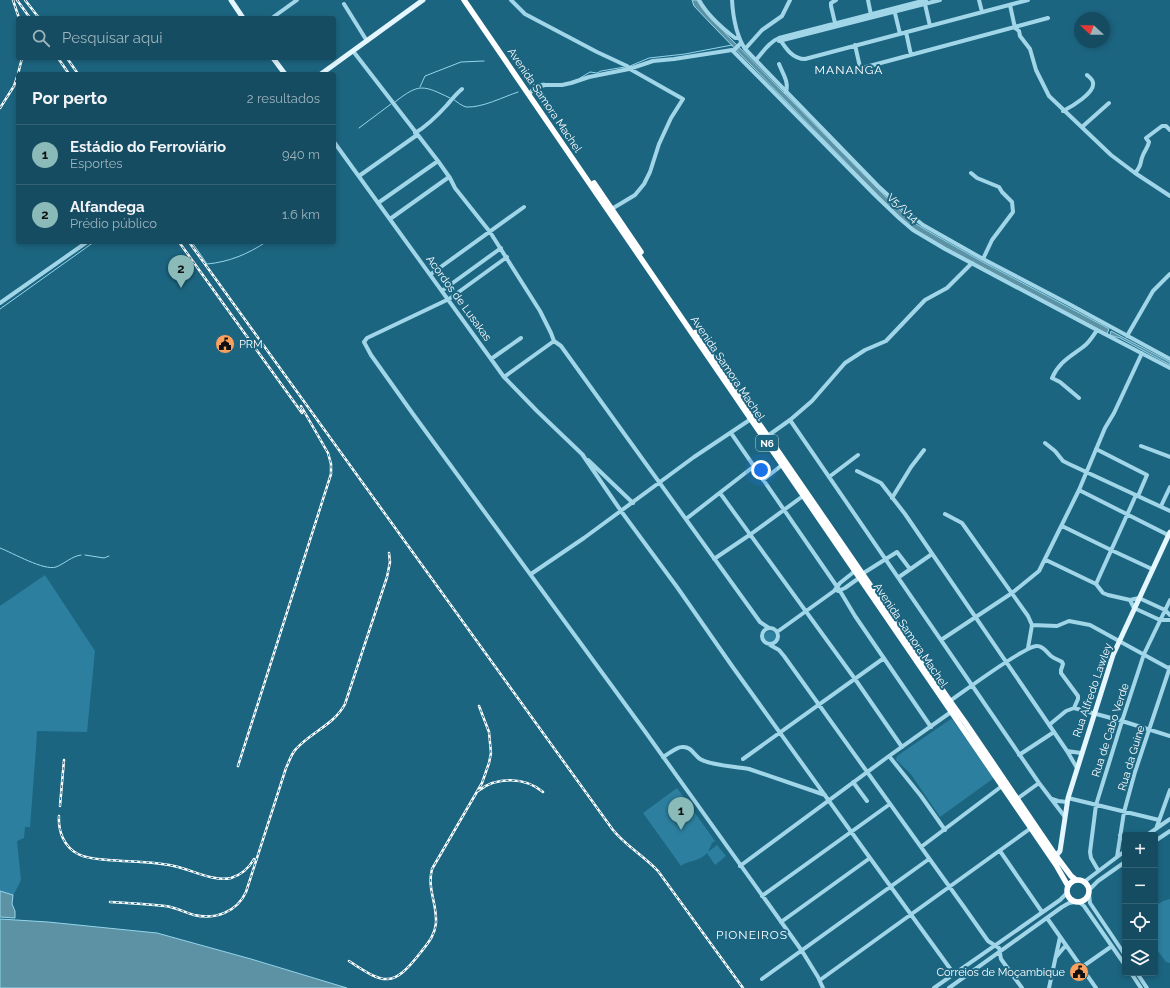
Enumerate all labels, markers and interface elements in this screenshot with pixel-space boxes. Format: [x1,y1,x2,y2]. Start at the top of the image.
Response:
north arrow [1074,12,1110,48]
search box [16,16,336,60]
icon: search [30,27,52,49]
text: Pesquisar aqui [62,29,162,47]
street label: Avenida Samora Machel [505,46,584,155]
district label: MANANGA [815,63,883,77]
text: Por perto [32,88,107,108]
text: 2 resultados [247,91,320,106]
text: Estádio do Ferroviário [70,138,226,156]
text: 1 [42,147,48,162]
text: 940 m [282,147,320,162]
text: Esportes [70,156,123,171]
street label: V5/V14 [884,191,921,226]
text: Alfandega [70,198,145,216]
text: 2 [41,207,49,222]
text: 1.6 km [282,207,320,222]
text: Prédio público [70,216,157,231]
street label: Acordos de Lusakas [423,253,494,344]
pin: 2 [168,255,194,288]
street label: Avenida Samora Machel [688,314,767,423]
public building icon: PRM [214,333,236,355]
place label: PRM [239,338,263,351]
road number: N6 [756,435,778,451]
your location [751,460,771,480]
street label: Avenida Samora Machel [871,581,950,690]
street label: Rua Alfredo Lawley [1070,641,1115,739]
street label: Rua de Cabo Verde [1089,681,1132,779]
street label: Rua da Guine [1115,723,1148,792]
pin: 1 [668,797,694,830]
map controls [1122,832,1158,976]
button: + [1122,832,1158,868]
button: − [1122,868,1158,904]
button: locate [1122,904,1158,940]
district label: PIONEIROS [716,928,788,942]
button: layers [1122,940,1158,976]
public building icon: Correios de Moçambique [1068,961,1090,983]
place label: Correios de Moçambique [937,966,1066,979]

